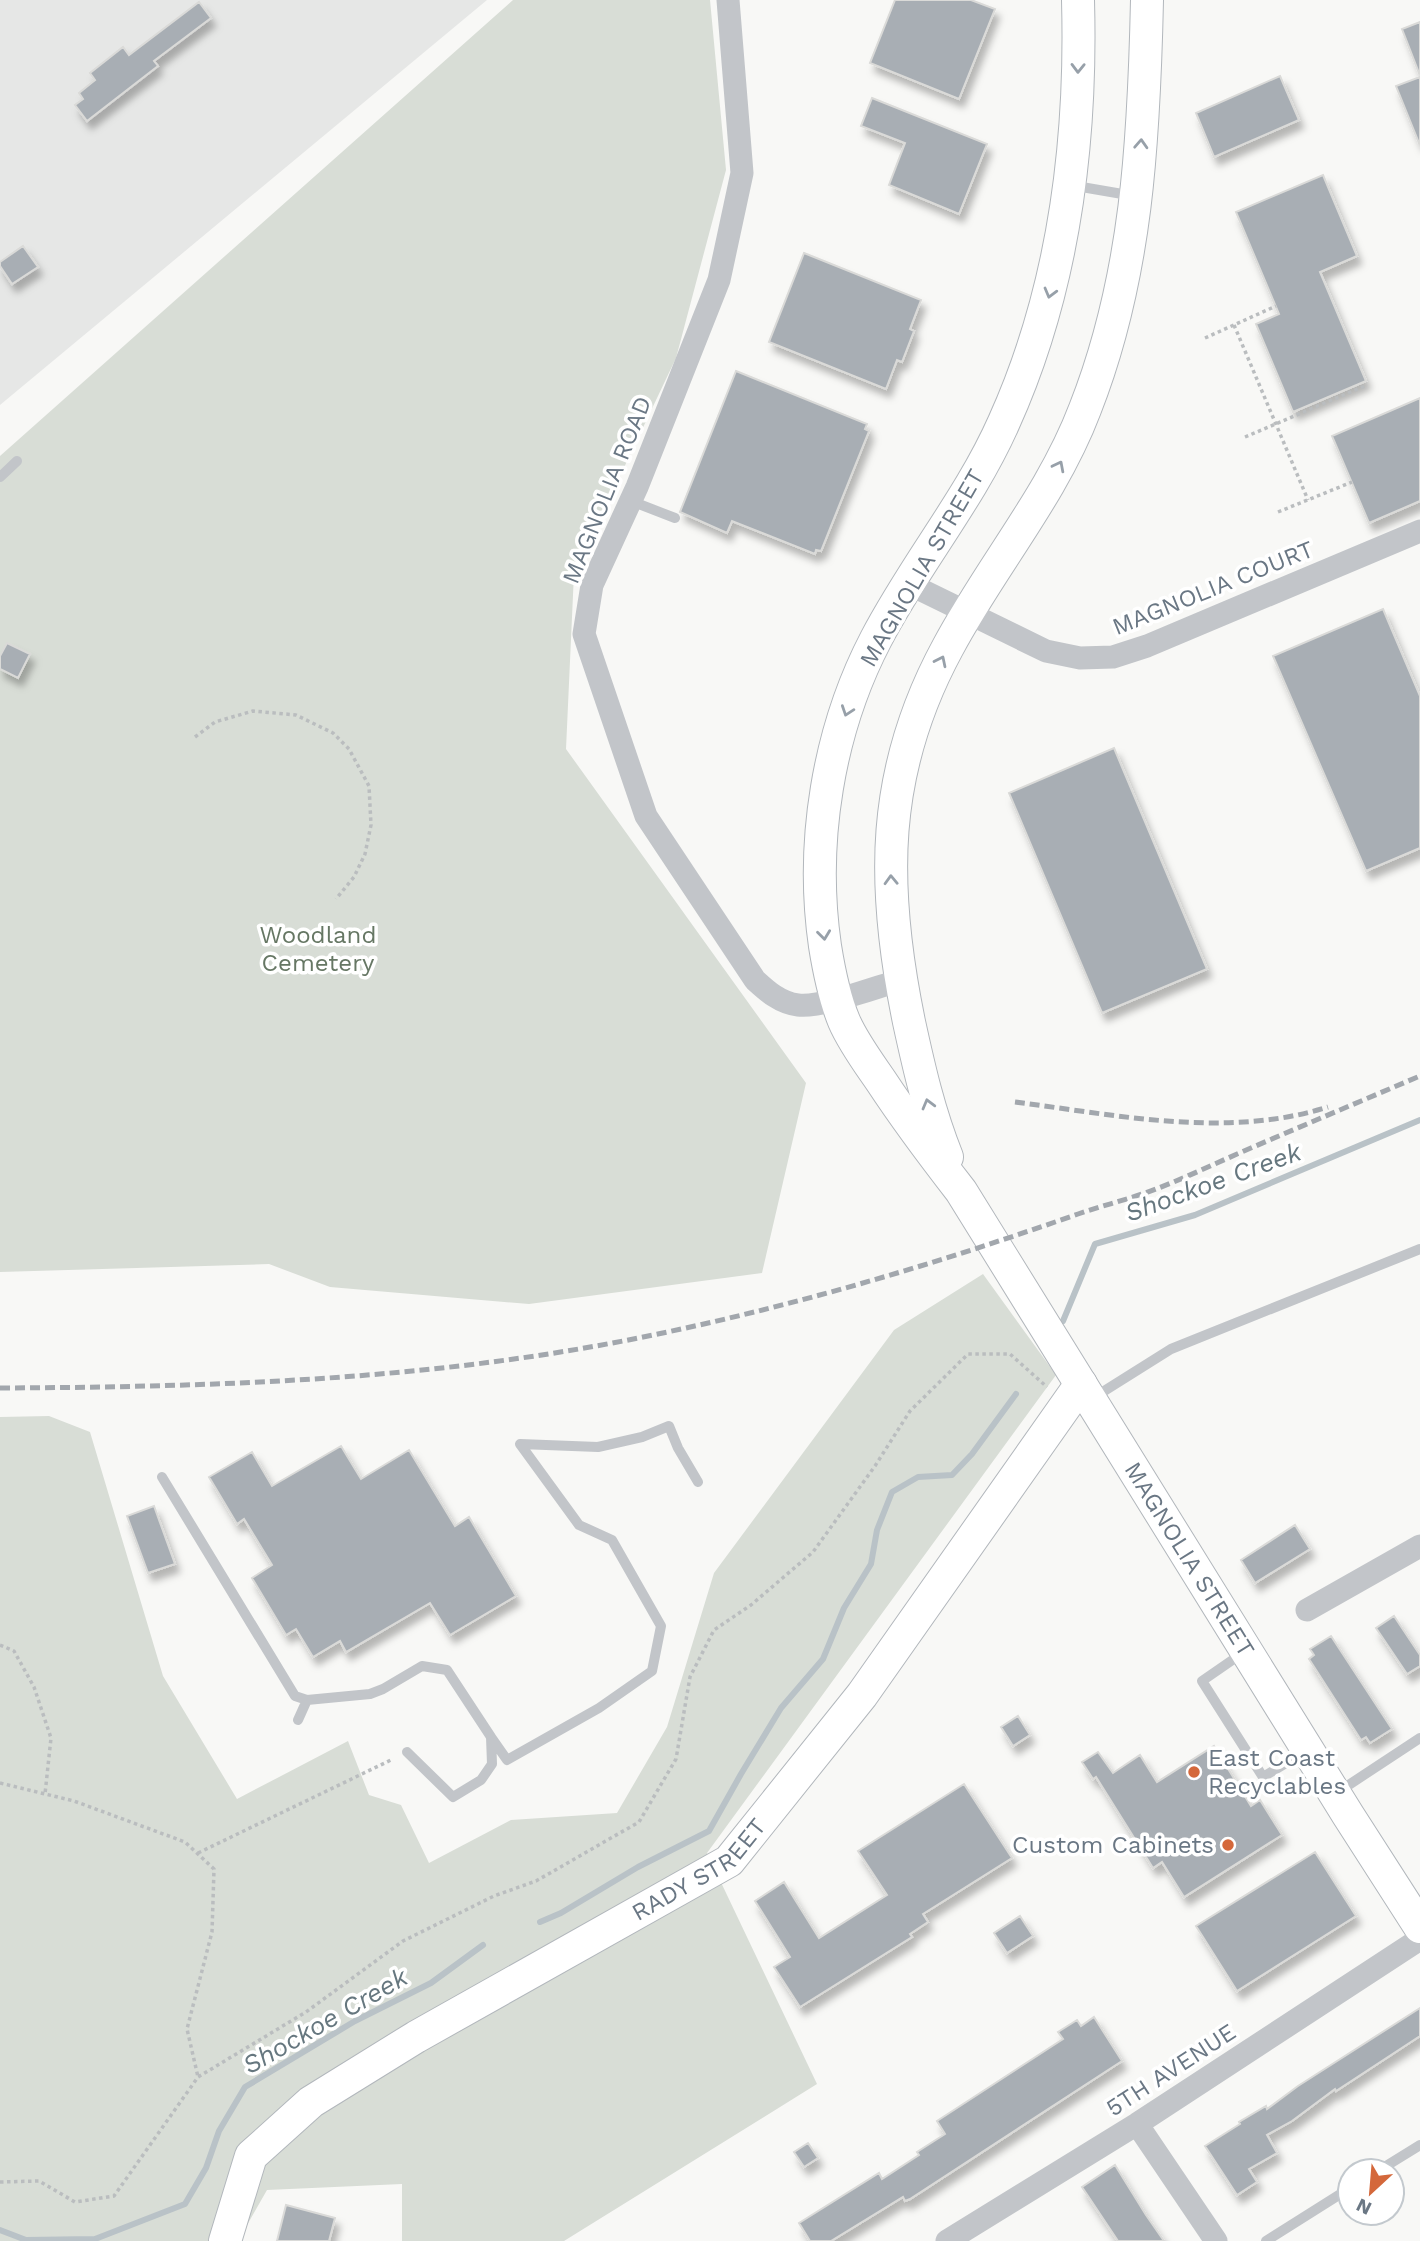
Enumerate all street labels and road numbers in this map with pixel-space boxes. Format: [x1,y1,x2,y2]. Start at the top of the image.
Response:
street label: MAGNOLIA ROAD [557,392,657,588]
street label: MAGNOLIA STREET [854,464,990,672]
street label: MAGNOLIA COURT [1108,535,1318,641]
street label: MAGNOLIA STREET [1119,1457,1260,1662]
street label: RADY STREET [627,1813,772,1927]
street label: 5TH AVENUE [1101,2018,1241,2122]

